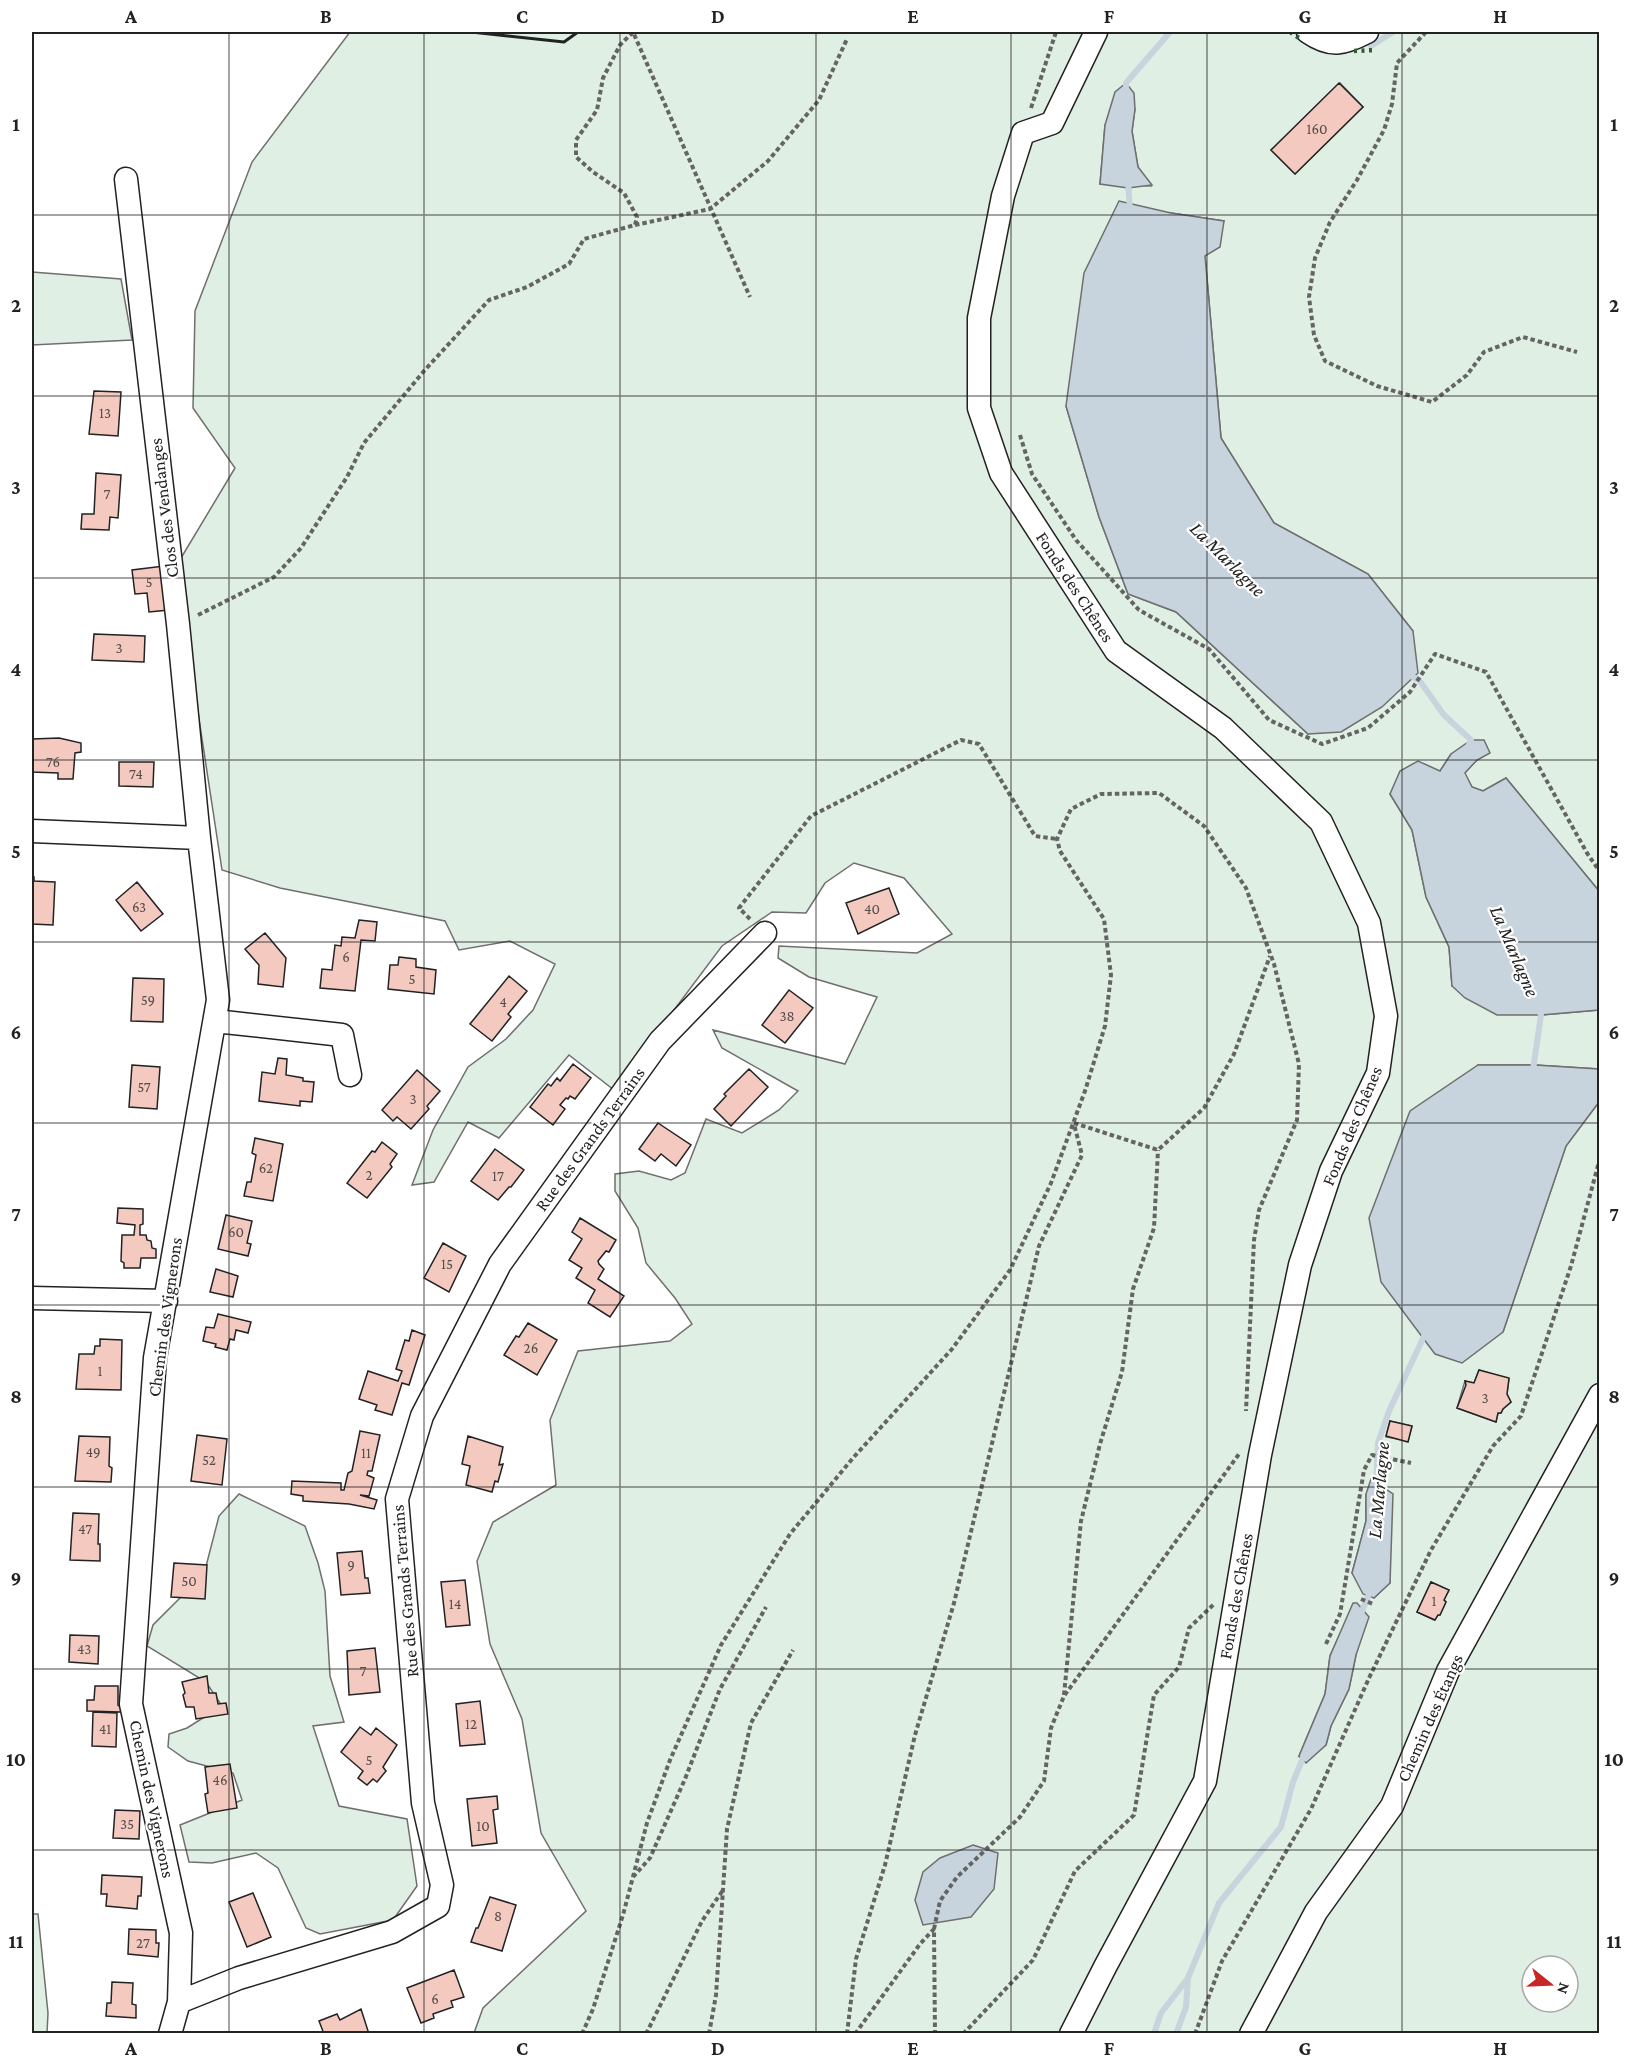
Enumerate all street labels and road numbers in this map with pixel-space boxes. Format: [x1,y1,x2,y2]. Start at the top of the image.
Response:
street label: Clos des Vendanges [146,437,182,579]
street label: Fonds des Chênes [1032,528,1118,646]
street label: Rue des Grands Terrains [531,1063,649,1215]
street label: Fonds des Chênes [1318,1063,1386,1189]
street label: Chemin des Vignerons [144,1236,186,1398]
street label: Rue des Grands Terrains [387,1504,423,1678]
street label: Fonds des Chênes [1215,1531,1257,1661]
street label: Chemin des Étangs [1393,1651,1467,1785]
street label: Chemin des Vignerons [125,1718,179,1880]

